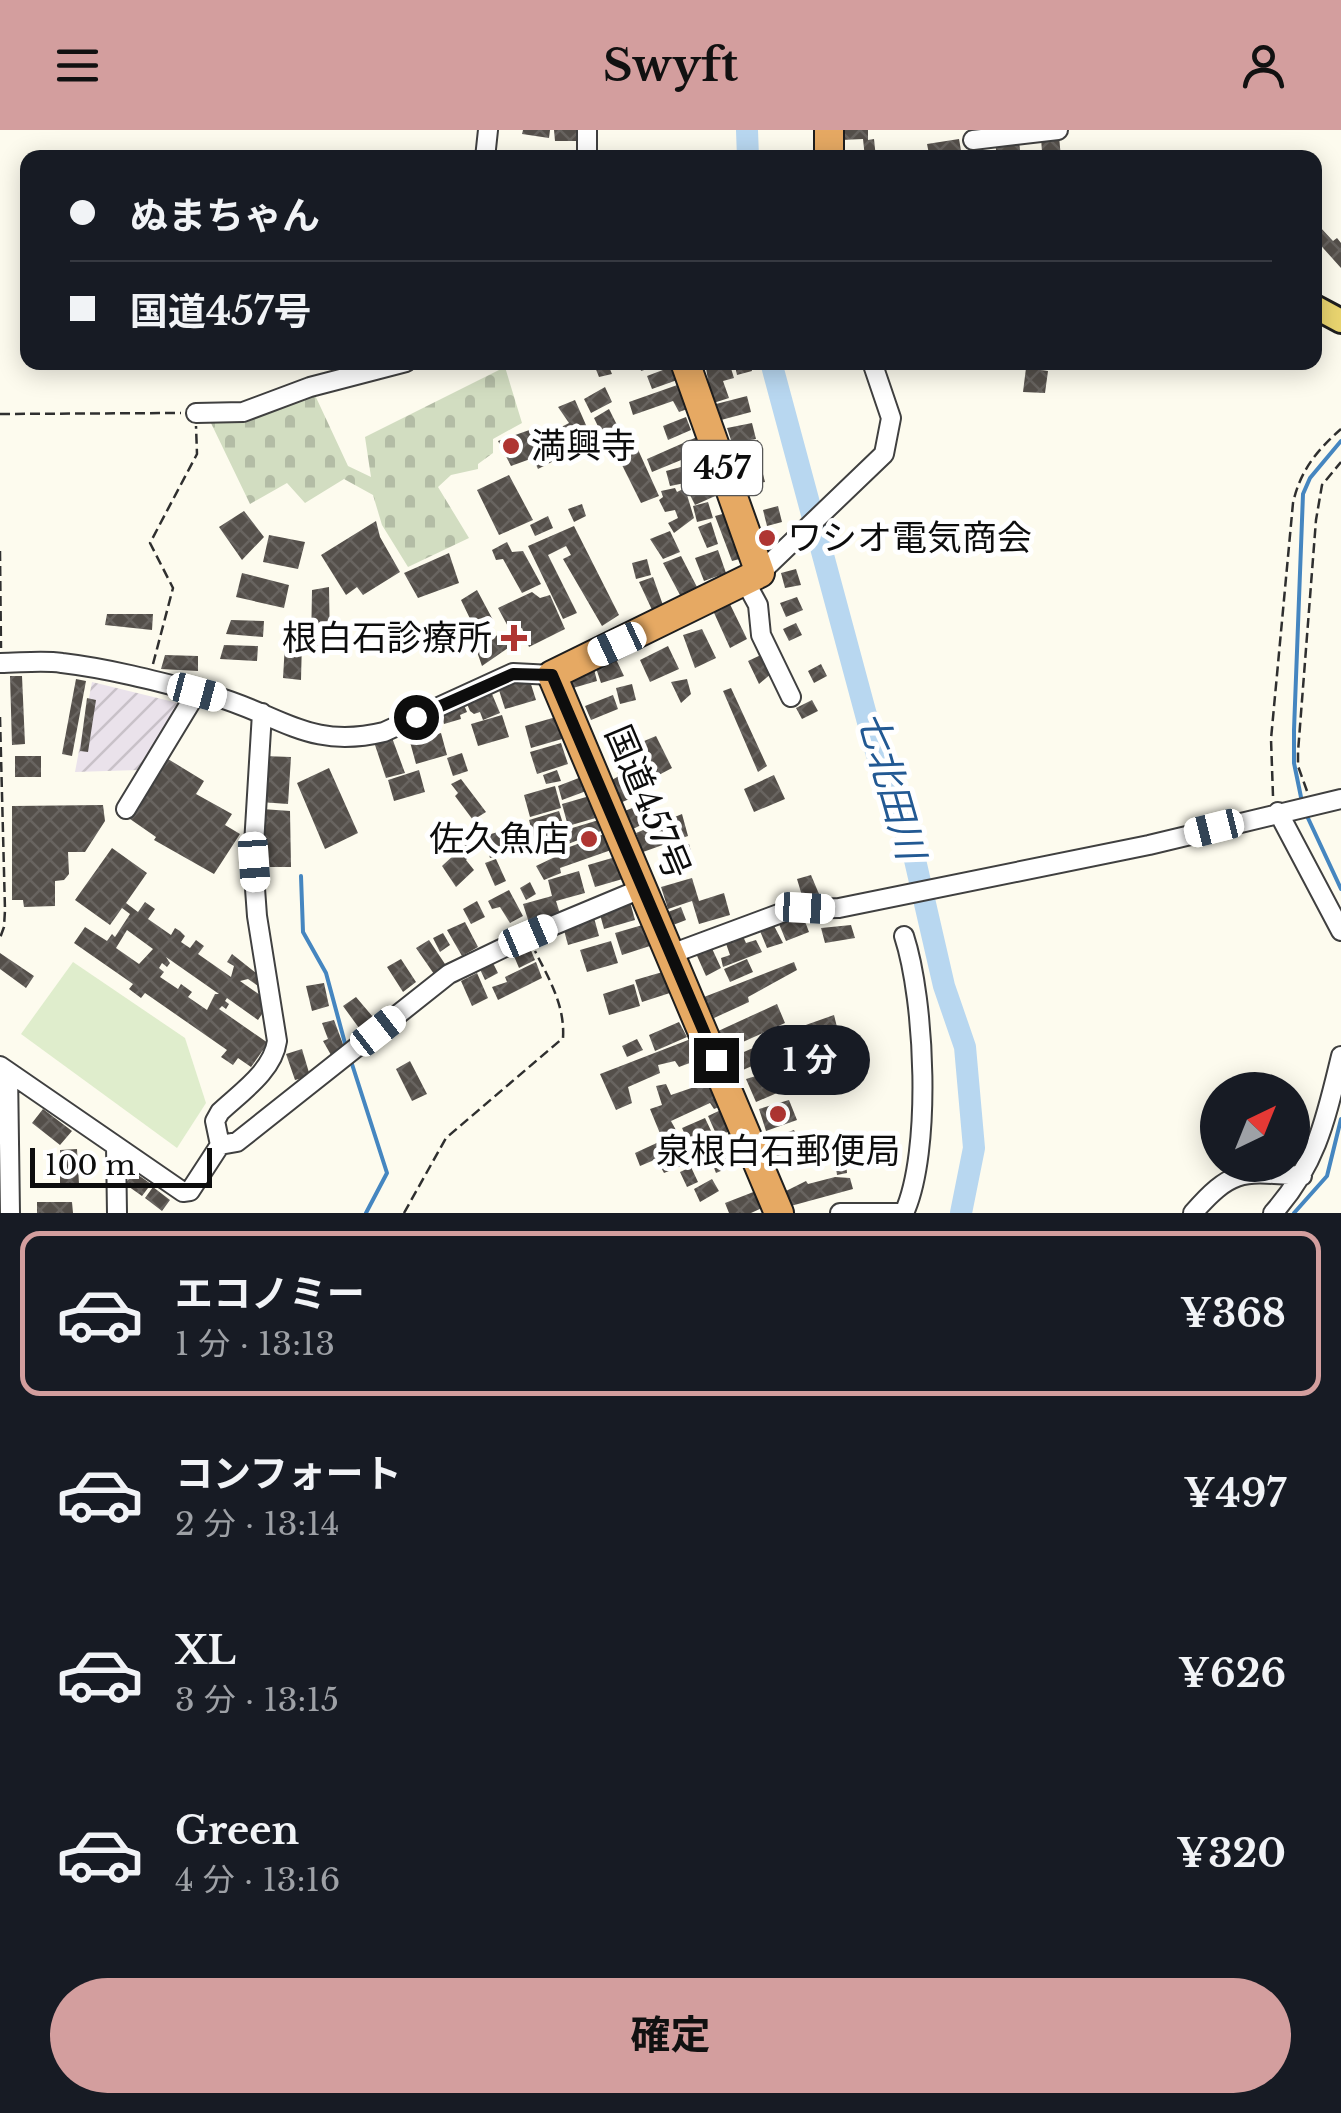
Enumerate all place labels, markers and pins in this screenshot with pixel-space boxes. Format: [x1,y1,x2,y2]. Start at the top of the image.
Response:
place label: 満興寺 [531,424,636,467]
marker: 満興寺 [500,435,522,457]
place label: ワシオ電気商会 [787,516,1032,559]
marker: ワシオ電気商会 [756,527,778,549]
place label: 根白石診療所 [282,616,492,659]
marker: 根白石診療所 [501,625,527,651]
place label: 佐久魚店 [429,817,569,860]
marker: 佐久魚店 [578,828,600,850]
marker: 泉根白石郵便局 [767,1103,789,1125]
place label: 泉根白石郵便局 [655,1129,901,1172]

